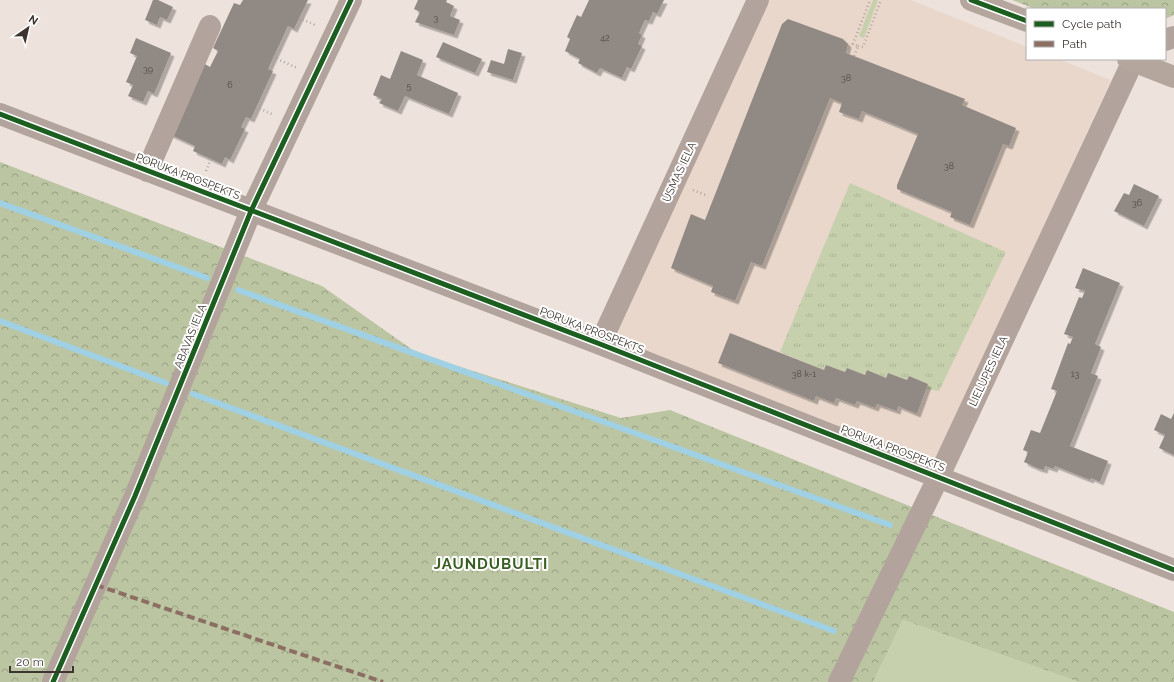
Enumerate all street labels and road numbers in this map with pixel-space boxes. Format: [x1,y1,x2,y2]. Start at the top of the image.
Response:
street label: USMAS IELA [660,140,699,204]
street label: PORUKA PROSPEKTS [134,151,242,202]
street label: ABAVAS IELA [172,302,209,370]
street label: PORUKA PROSPEKTS [538,305,646,356]
street label: LIELUPES IELA [966,333,1011,409]
street label: PORUKA PROSPEKTS [839,423,947,474]

